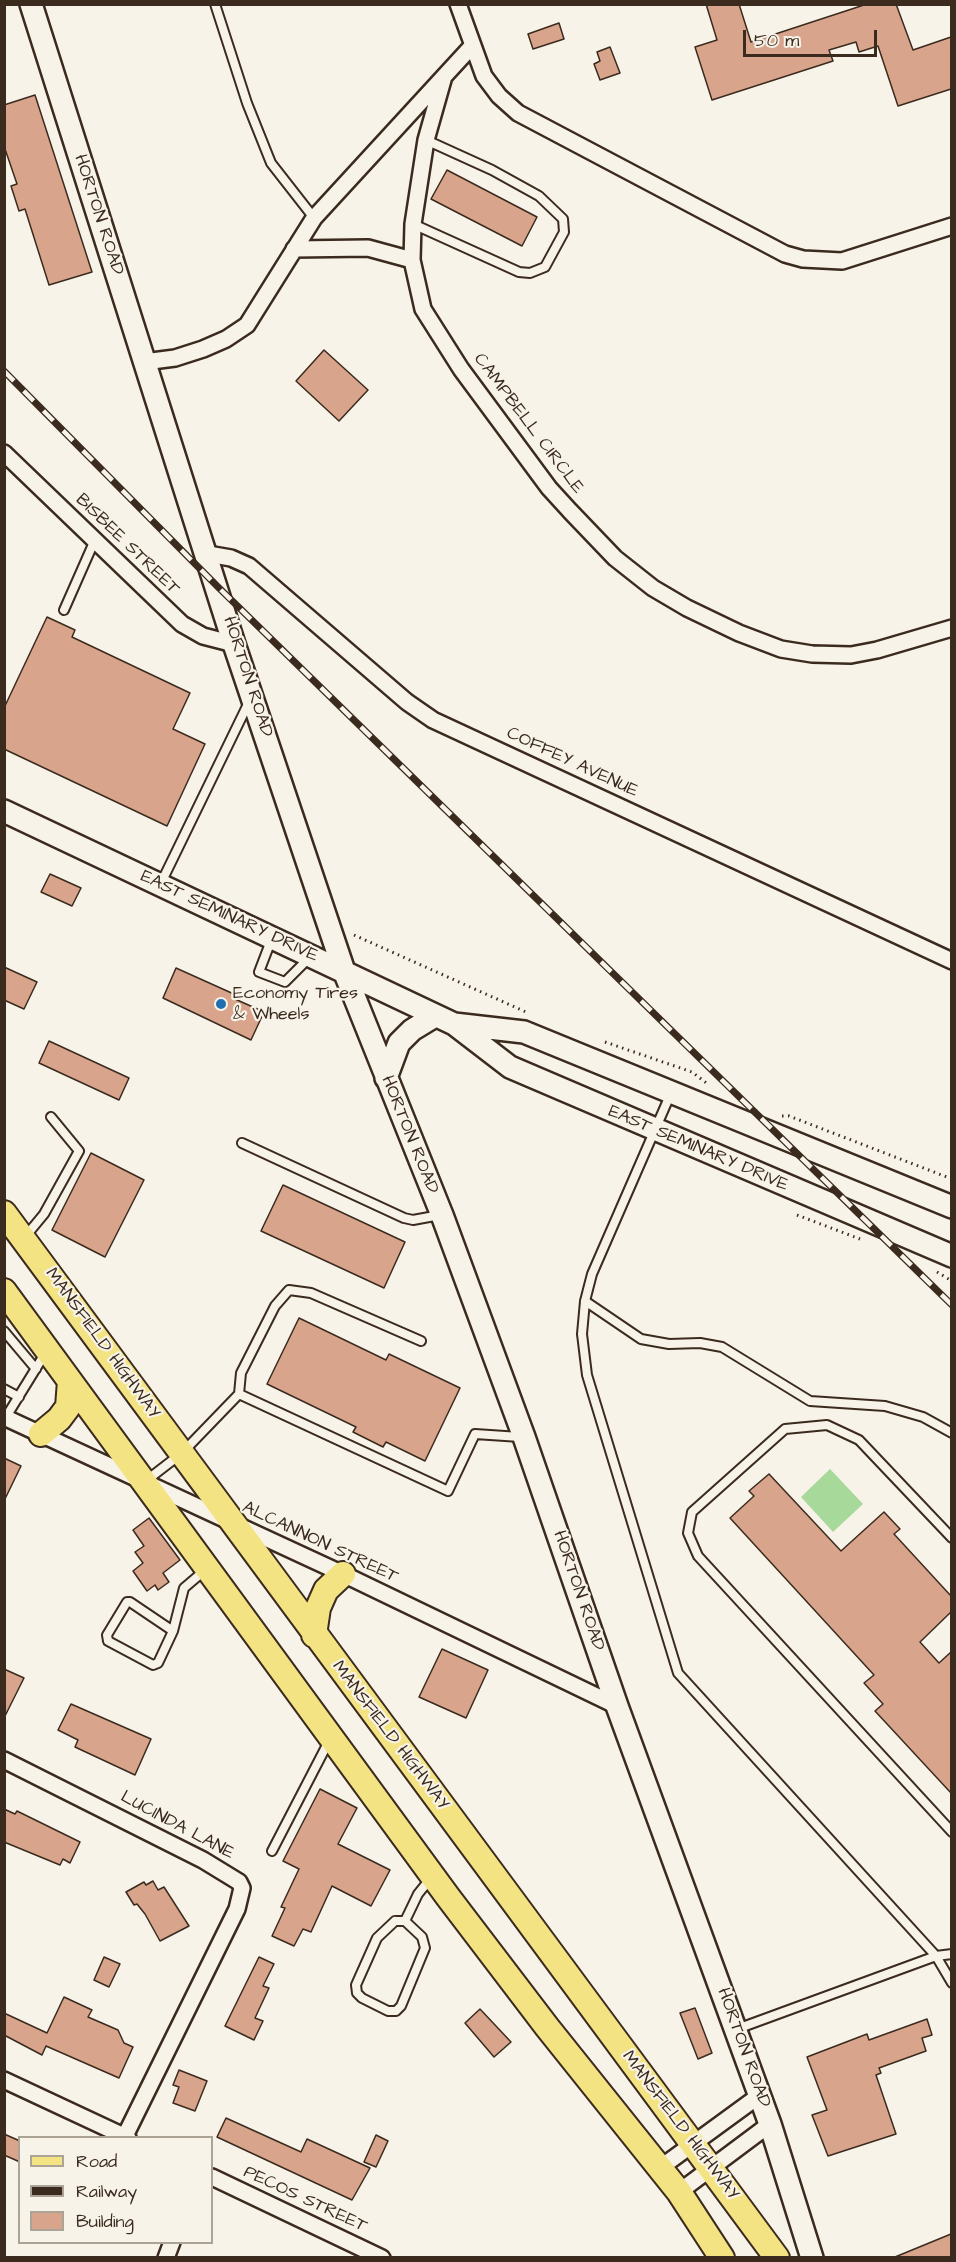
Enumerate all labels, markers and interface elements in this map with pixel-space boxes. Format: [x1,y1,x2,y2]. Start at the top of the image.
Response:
scale bar [746,18,880,56]
text: 50 m [754,28,799,53]
street label: HORTON ROAD [68,152,128,278]
street label: CAMPBELL CIRCLE [468,349,588,499]
street label: BISBEE STREET [70,490,184,600]
street label: HORTON ROAD [217,614,277,740]
street label: COFFEY AVENUE [503,723,641,803]
street label: EAST SEMINARY DRIVE [137,866,321,968]
place label: Economy Tires & Wheels [233,983,358,1026]
marker: Economy Tires & Wheels [214,997,228,1011]
street label: HORTON ROAD [375,1073,443,1197]
street label: EAST SEMINARY DRIVE [605,1101,791,1197]
street label: MANSFIELD HIGHWAY [40,1264,164,1424]
street label: ALCANNON STREET [239,1497,401,1589]
street label: HORTON ROAD [547,1528,609,1654]
street label: MANSFIELD HIGHWAY [327,1657,453,1815]
street label: LUCINDA LANE [116,1787,238,1865]
street label: HORTON ROAD [711,1985,775,2111]
street label: MANSFIELD HIGHWAY [617,2047,743,2205]
legend [18,2136,213,2244]
text: Road [76,2149,117,2174]
street label: PECOS STREET [240,2162,370,2238]
text: Railway [76,2179,137,2204]
text: Building [76,2209,134,2234]

